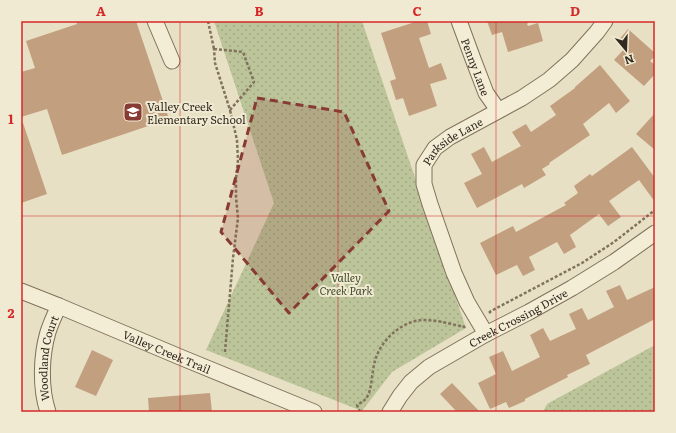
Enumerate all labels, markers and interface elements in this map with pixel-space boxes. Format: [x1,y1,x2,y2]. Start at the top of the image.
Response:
text: A [96,1,106,20]
text: B [255,1,264,20]
text: C [412,1,422,20]
text: D [570,1,580,20]
north arrow [606,30,646,70]
street label: Penny Lane [458,36,494,98]
text: N [623,51,637,69]
place label: Valley Creek Elementary School [147,98,246,127]
school or university icon: Valley Creek Elementary School [122,101,144,123]
text: 1 [8,109,14,128]
street label: Parkside Lane [418,113,486,168]
park label: Valley Creek Park [319,269,373,298]
street label: Creek Crossing Drive [465,284,571,350]
text: 2 [8,303,15,322]
street label: Woodland Court [34,312,62,402]
street label: Valley Creek Trail [121,326,214,377]

